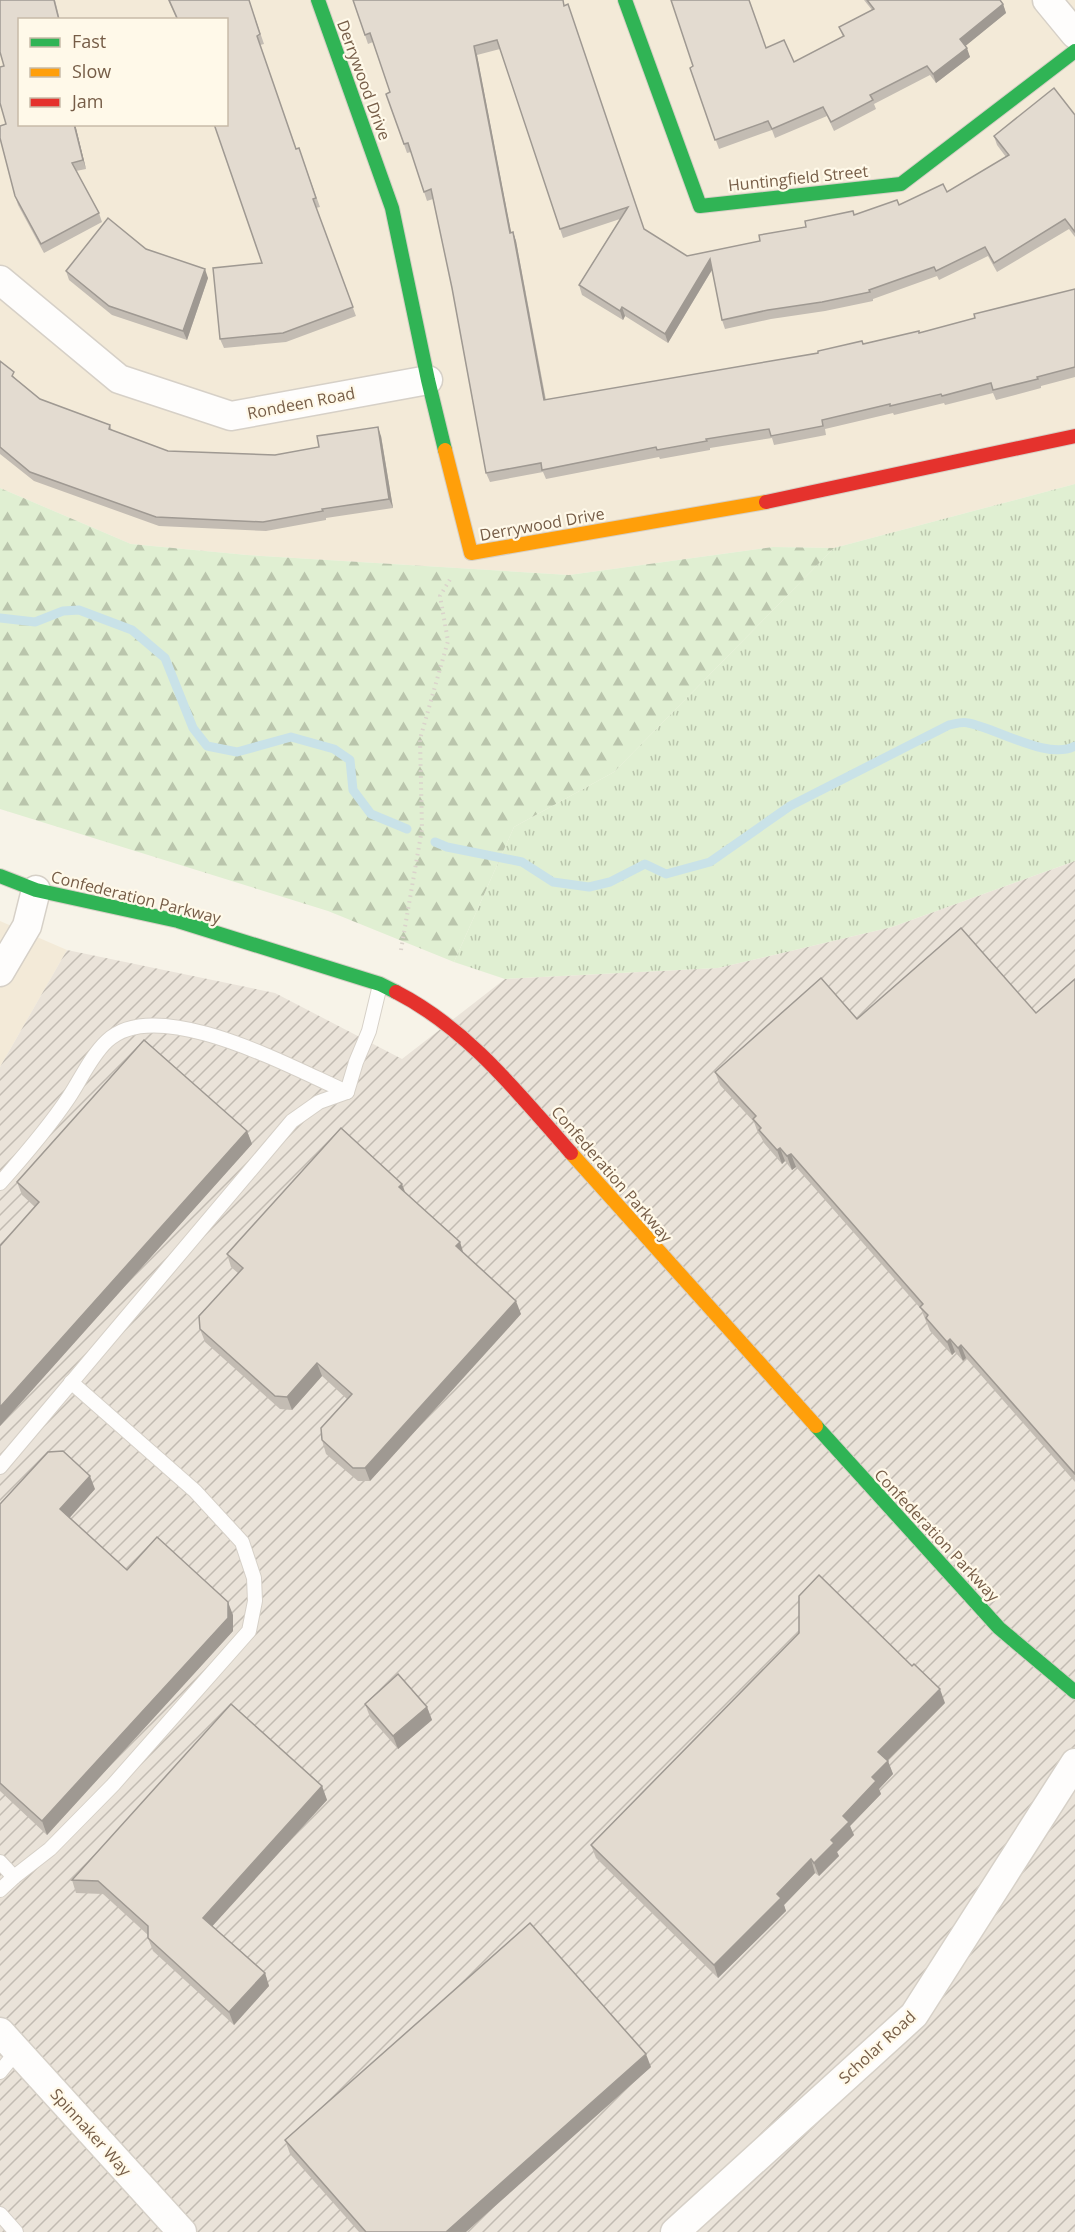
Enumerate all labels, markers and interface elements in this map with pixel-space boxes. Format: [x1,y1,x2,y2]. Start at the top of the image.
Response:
street label: Derrywood Drive [332,17,396,143]
legend [18,18,228,126]
text: Fast [72,29,106,53]
text: Slow [72,59,111,83]
text: Jam [70,89,104,113]
street label: Huntingfield Street [727,160,869,196]
street label: Rondeen Road [245,382,357,424]
street label: Derrywood Drive [478,502,606,546]
street label: Confederation Parkway [49,865,224,929]
street label: Confederation Parkway [547,1101,678,1248]
street label: Confederation Parkway [870,1464,1005,1607]
street label: Scholar Road [834,2006,920,2088]
street label: Spinnaker Way [46,2083,137,2181]

